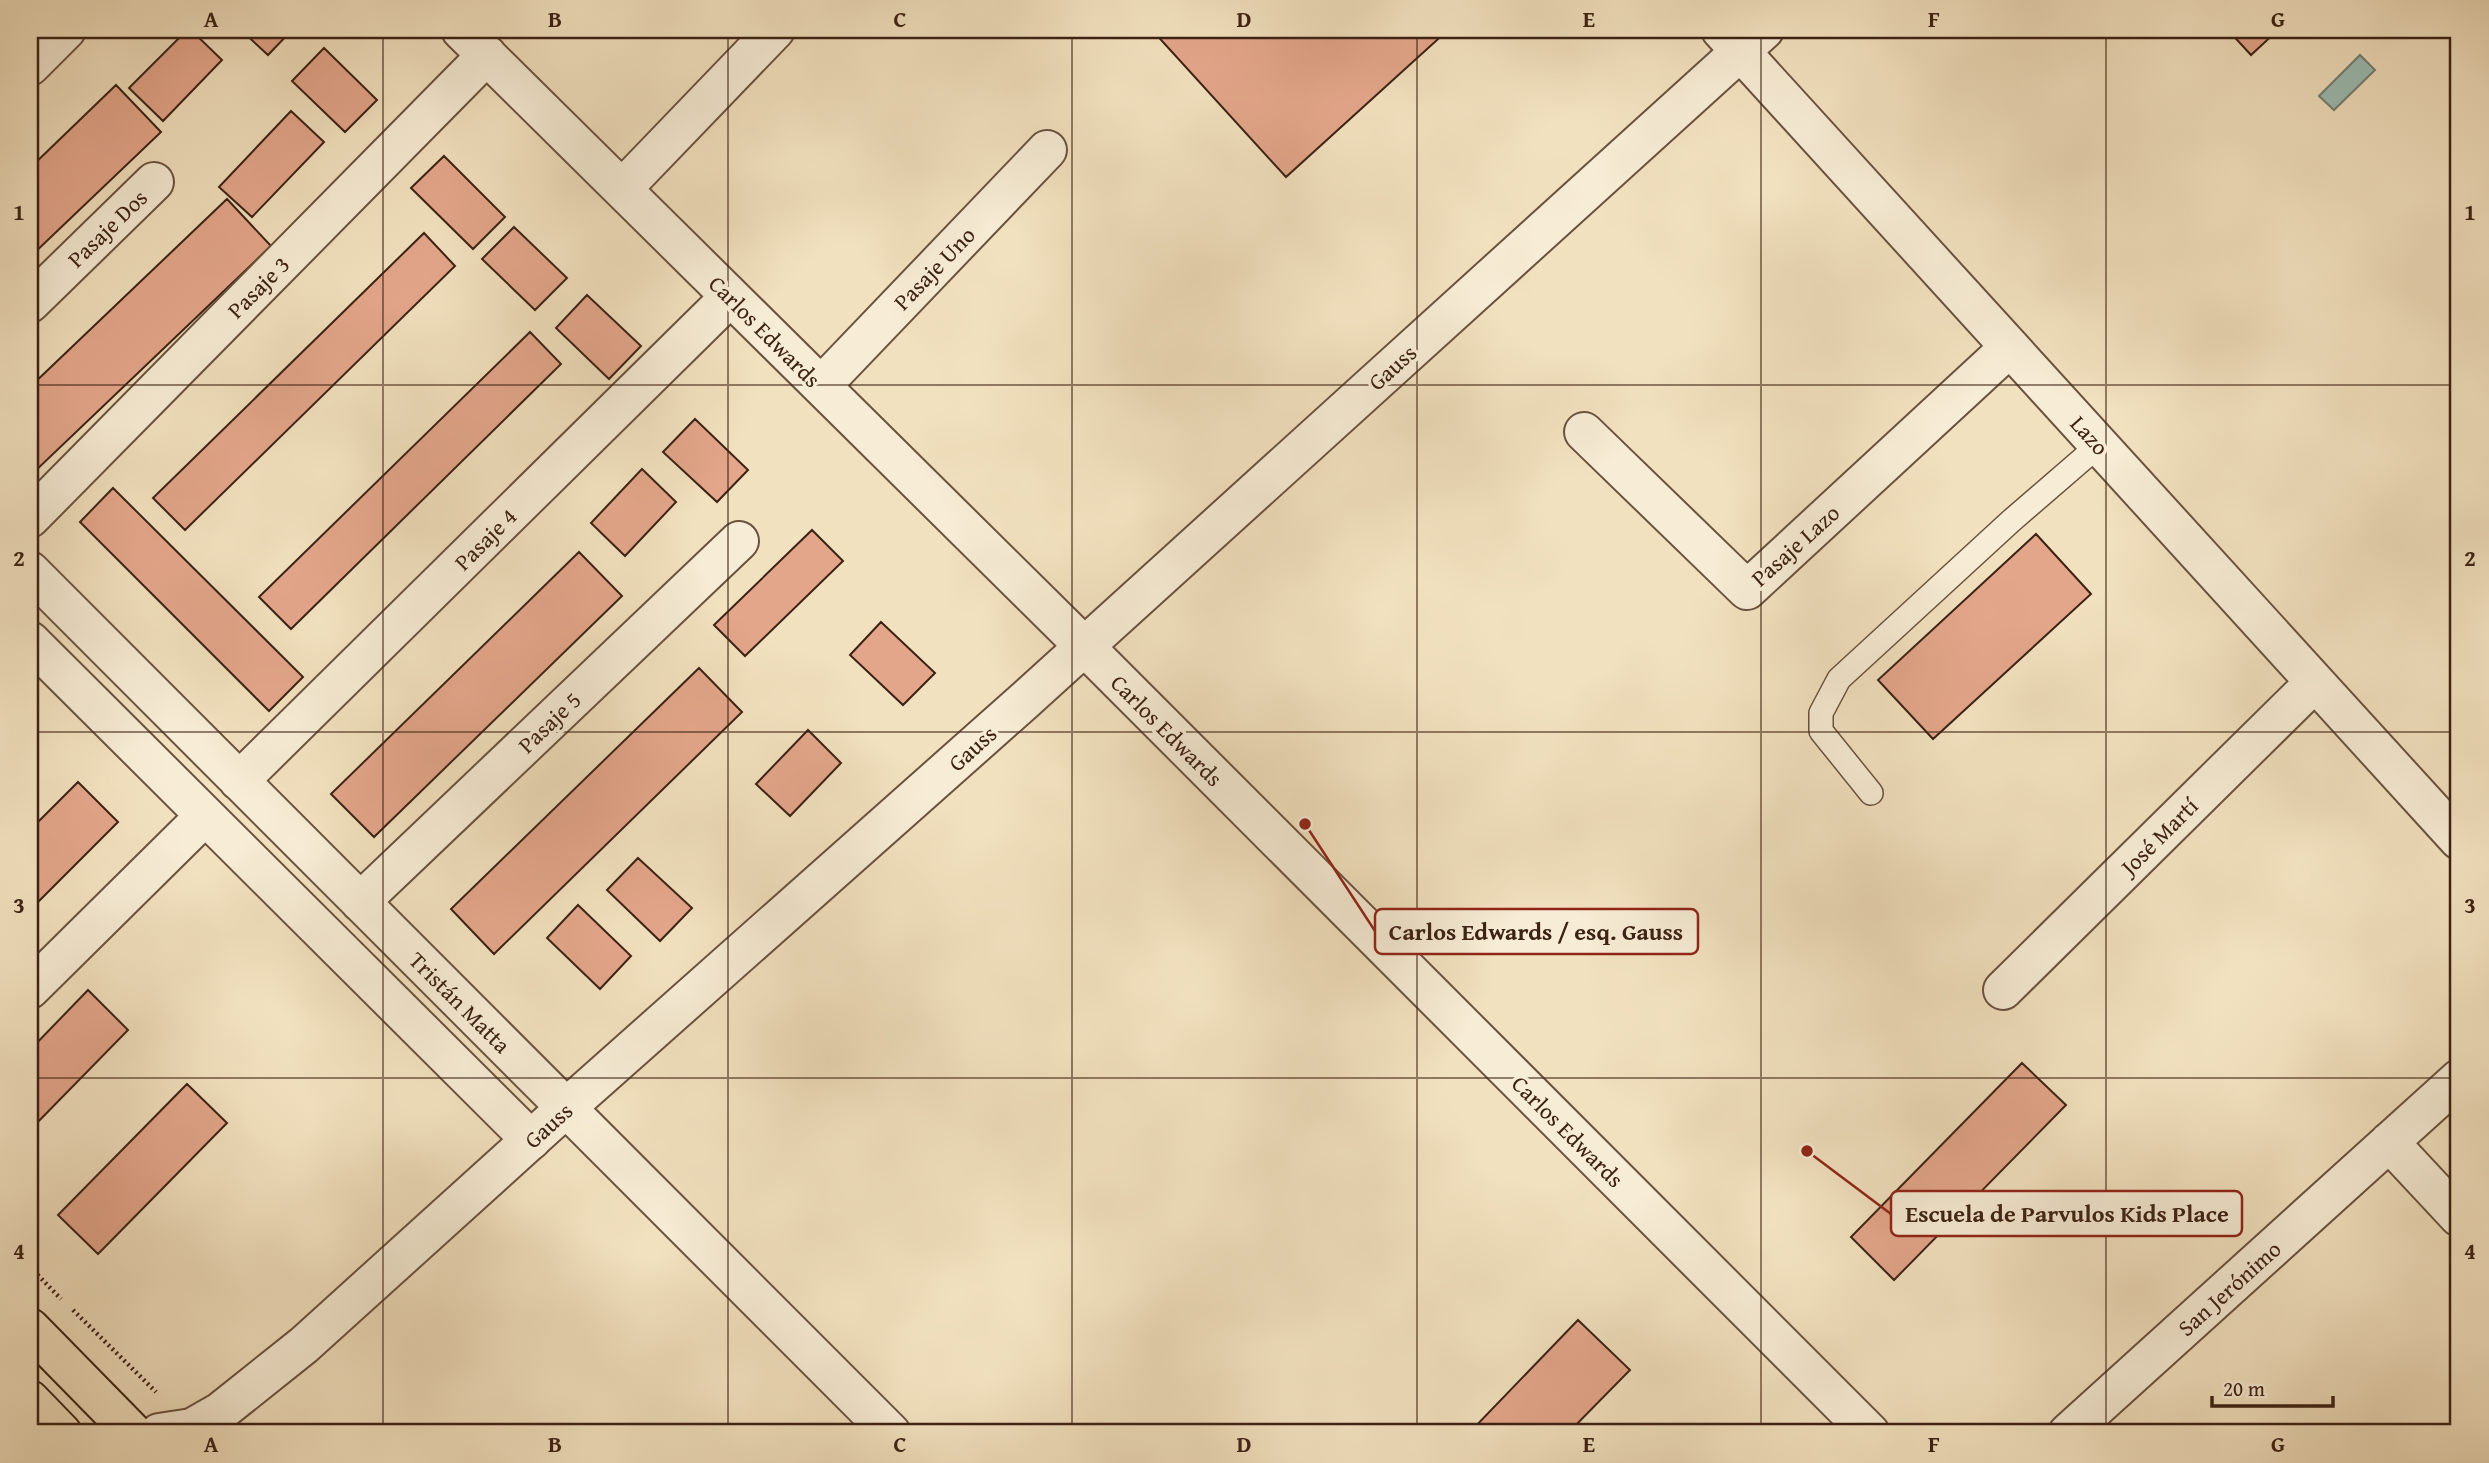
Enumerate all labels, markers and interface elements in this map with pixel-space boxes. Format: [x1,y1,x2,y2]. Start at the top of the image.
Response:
text: A [204,2,219,35]
text: B [548,2,562,35]
text: C [893,2,907,35]
text: D [1237,2,1252,35]
text: E [1583,2,1595,35]
text: F [1928,2,1940,35]
text: G [2271,2,2285,35]
street label: Pasaje Dos [60,181,154,275]
text: 1 [13,195,25,228]
text: 1 [2464,195,2476,228]
street label: Pasaje Uno [886,219,982,317]
street label: Pasaje 3 [219,248,297,326]
street label: Carlos Edwards [701,267,829,395]
street label: Gauss [1360,336,1424,398]
street label: Lazo [2063,408,2117,462]
street label: Pasaje Lazo [1743,496,1847,594]
street label: Pasaje 4 [446,500,524,578]
text: 2 [13,541,25,574]
text: 2 [2464,541,2476,574]
street label: Carlos Edwards [1103,666,1231,794]
street label: Pasaje 5 [510,684,588,760]
street label: Gauss [940,717,1004,779]
street label: José Martí [2111,789,2206,884]
text: 3 [13,888,25,921]
text: 3 [2464,888,2476,921]
callout: Carlos Edwards / esq. Gauss [1375,909,1698,954]
text: Carlos Edwards / esq. Gauss [1389,914,1683,949]
street label: Tristán Matta [402,944,518,1060]
street label: Carlos Edwards [1504,1067,1632,1195]
street label: Gauss [516,1094,580,1156]
callout: Escuela de Parvulos Kids Place [1891,1191,2242,1236]
text: Escuela de Parvulos Kids Place [1905,1196,2229,1231]
street label: San Jerónimo [2170,1233,2288,1343]
text: 4 [13,1234,25,1267]
text: 4 [2464,1234,2476,1267]
scale bar [2212,1365,2333,1409]
text: 20 m [2223,1373,2265,1404]
text: A [204,1427,219,1460]
text: B [548,1427,562,1460]
text: C [893,1427,907,1460]
text: D [1237,1427,1252,1460]
text: E [1583,1427,1595,1460]
text: F [1928,1427,1940,1460]
text: G [2271,1427,2285,1460]

